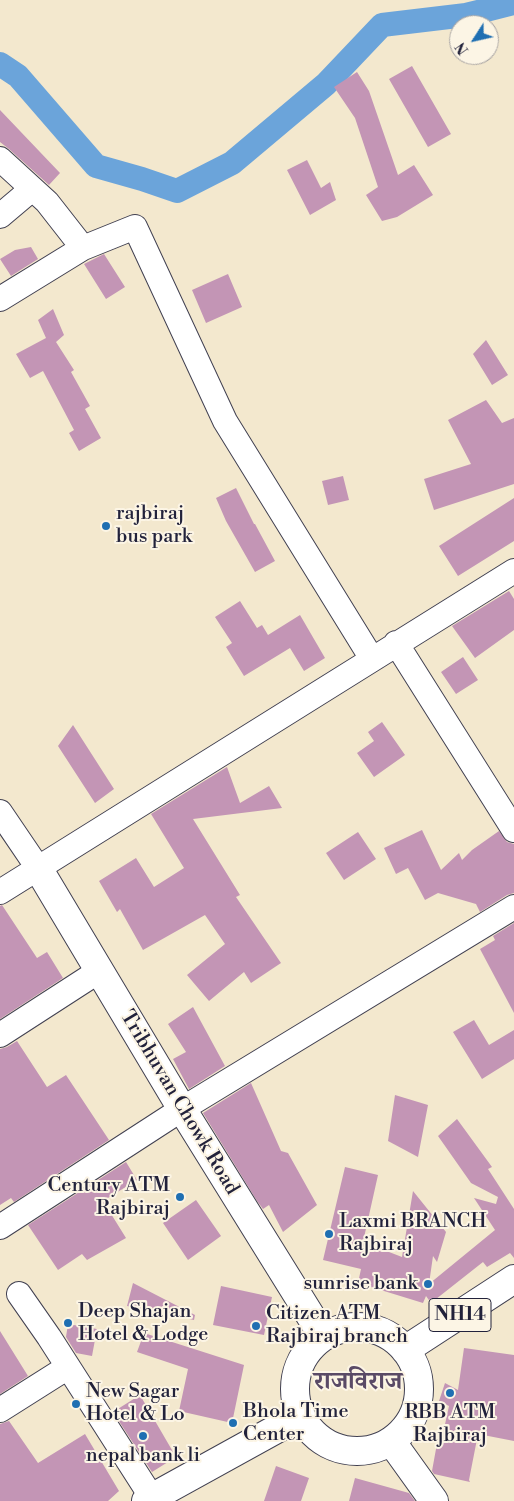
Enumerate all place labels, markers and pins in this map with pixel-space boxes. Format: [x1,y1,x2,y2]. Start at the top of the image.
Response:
place label: rajbiraj bus park [116,502,192,549]
marker: rajbiraj bus park [100,520,112,532]
place label: Century ATM Rajbiraj [48,1174,170,1221]
marker: Century ATM Rajbiraj [174,1191,186,1203]
place label: Laxmi BRANCH Rajbiraj [339,1210,487,1257]
marker: Laxmi BRANCH Rajbiraj [323,1228,335,1240]
place label: sunrise bank [303,1272,418,1296]
marker: sunrise bank [422,1278,434,1290]
place label: Deep Shajan Hotel & Lodge [78,1300,208,1347]
place label: Citizen ATM Rajbiraj branch [266,1302,408,1349]
marker: Deep Shajan Hotel & Lodge [62,1317,74,1329]
marker: Citizen ATM Rajbiraj branch [250,1320,262,1332]
place label: New Sagar Hotel & Lo [86,1380,185,1427]
marker: RBB ATM Rajbiraj [444,1387,456,1399]
marker: New Sagar Hotel & Lo [70,1398,82,1410]
place label: Bhola Time Center [243,1400,349,1447]
place label: RBB ATM Rajbiraj [405,1401,495,1448]
marker: Bhola Time Center [227,1417,239,1429]
marker: nepal bank li [137,1430,149,1442]
place label: nepal bank li [86,1444,200,1468]

